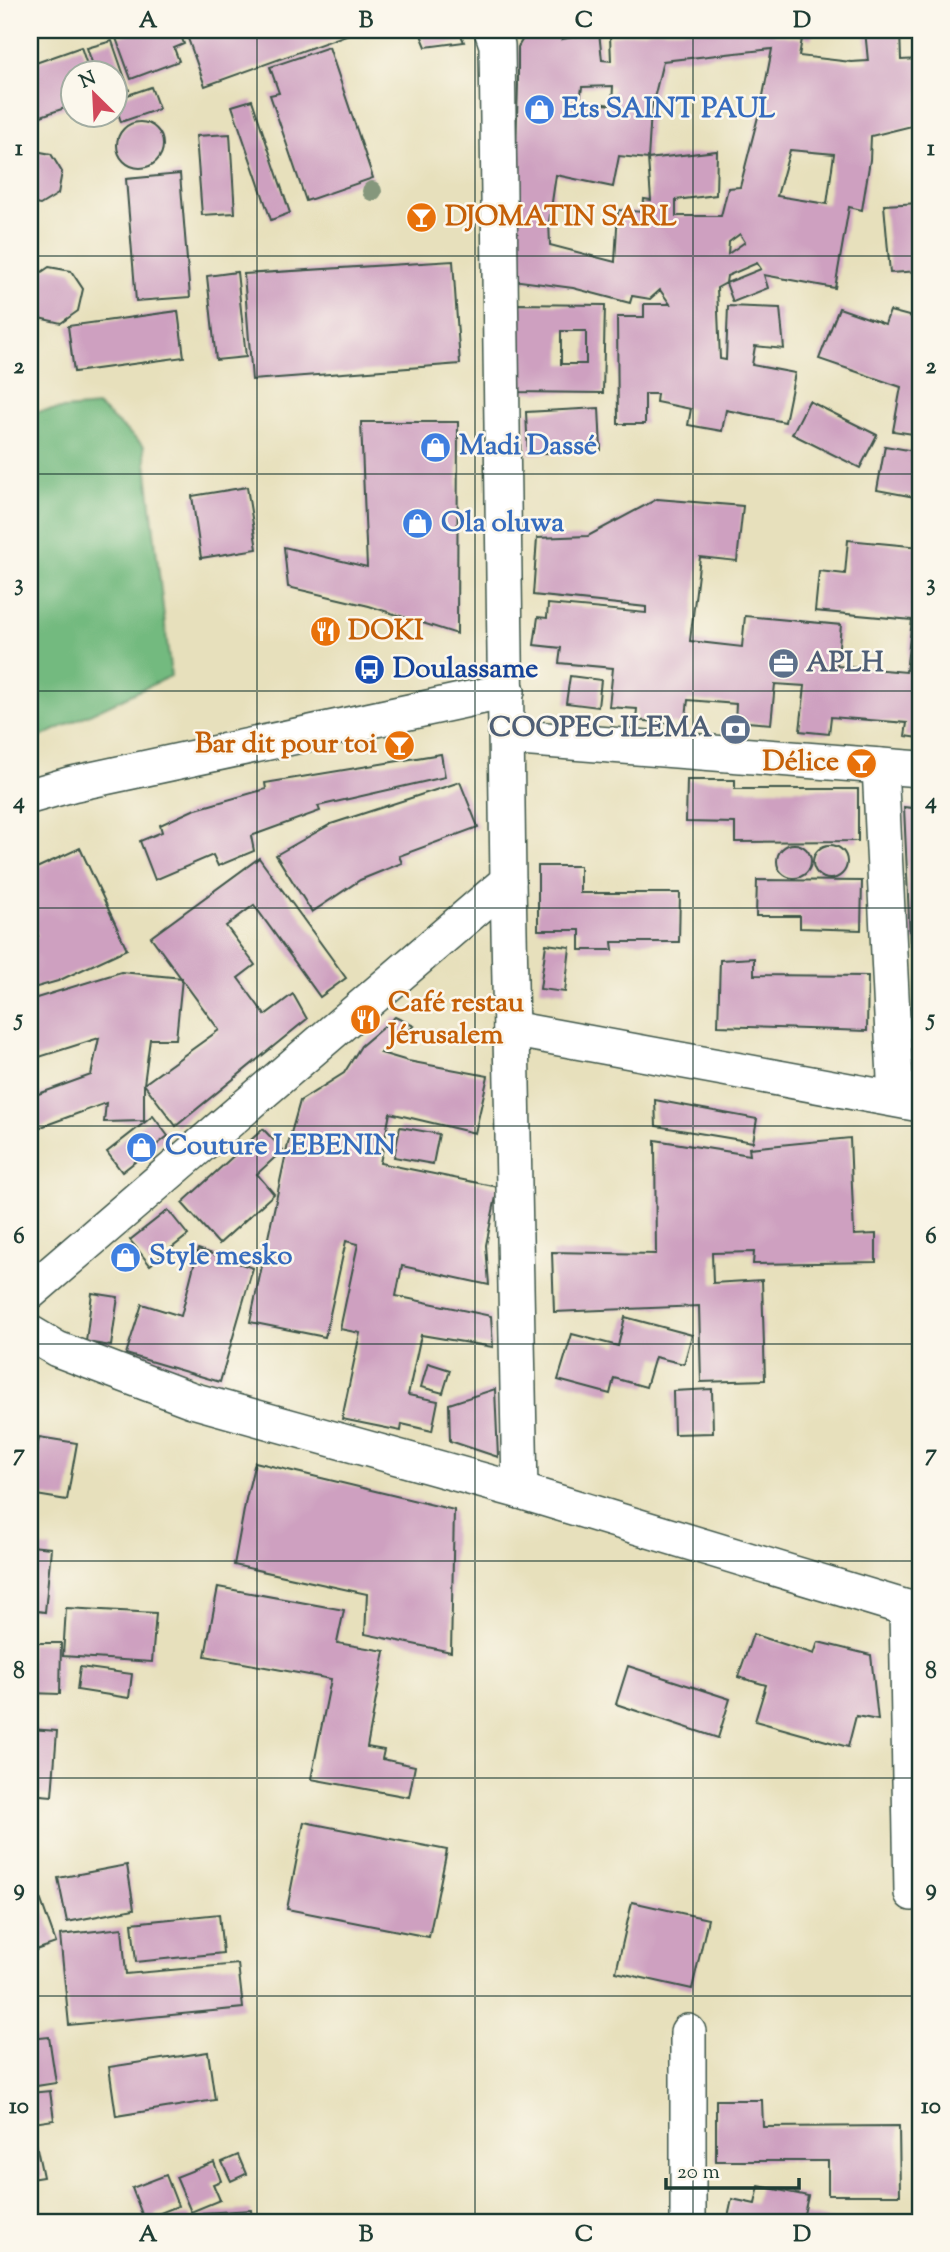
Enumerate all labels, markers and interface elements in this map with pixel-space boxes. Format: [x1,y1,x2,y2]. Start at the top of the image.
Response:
text: A [139,5,158,38]
text: B [359,5,374,38]
text: C [575,5,593,38]
text: D [793,5,811,38]
north arrow [60,60,130,130]
text: N [76,65,101,96]
place label: Ets SAINT PAUL [562,90,775,130]
shop icon: Ets SAINT PAUL [522,93,556,127]
text: 1 [15,133,23,166]
text: 1 [927,133,935,166]
place label: DJOMATIN SARL [445,198,677,238]
bar icon: DJOMATIN SARL [405,201,439,235]
text: 2 [14,351,25,384]
text: 2 [926,351,937,384]
place label: Madi Dassé [459,427,597,467]
shop icon: Madi Dassé [419,430,453,464]
place label: Ola oluwa [441,504,564,544]
shop icon: Ola oluwa [401,507,435,541]
text: 3 [14,568,24,601]
text: 3 [926,568,936,601]
place label: DOKI [348,612,424,652]
restaurant icon: DOKI [308,615,342,649]
place label: APLH [806,644,884,684]
office icon: APLH [766,647,800,681]
place label: Doulassame [393,650,538,690]
bus stop icon: Doulassame [353,653,387,687]
place label: COOPEC ILEMA [489,709,712,749]
bank icon: COOPEC ILEMA [718,712,752,746]
place label: Bar dit pour toi [195,725,377,765]
bar icon: Bar dit pour toi [383,728,417,762]
place label: Délice [763,743,839,783]
bar icon: Délice [845,746,879,780]
text: 4 [12,786,25,819]
text: 4 [924,786,937,819]
place label: Café restau Jérusalem [386,984,525,1056]
text: 5 [13,1003,23,1036]
restaurant icon: Café restau Jérusalem [348,1003,382,1037]
text: 5 [925,1003,935,1036]
place label: Couture LEBENIN [165,1127,396,1167]
shop icon: Couture LEBENIN [125,1130,159,1164]
text: 6 [13,1221,25,1254]
text: 6 [925,1221,937,1254]
place label: Style mesko [149,1237,293,1277]
shop icon: Style mesko [109,1240,143,1274]
text: 7 [13,1438,25,1471]
text: 7 [925,1438,937,1471]
text: 8 [13,1656,25,1689]
text: 8 [925,1656,937,1689]
text: 9 [13,1873,25,1906]
text: 9 [925,1873,937,1906]
text: 10 [9,2091,29,2124]
text: 10 [921,2091,941,2124]
scale bar [666,2147,800,2191]
text: 20 m [677,2158,720,2188]
text: A [139,2219,158,2252]
text: B [359,2219,374,2252]
text: C [575,2219,593,2252]
text: D [793,2219,811,2252]

